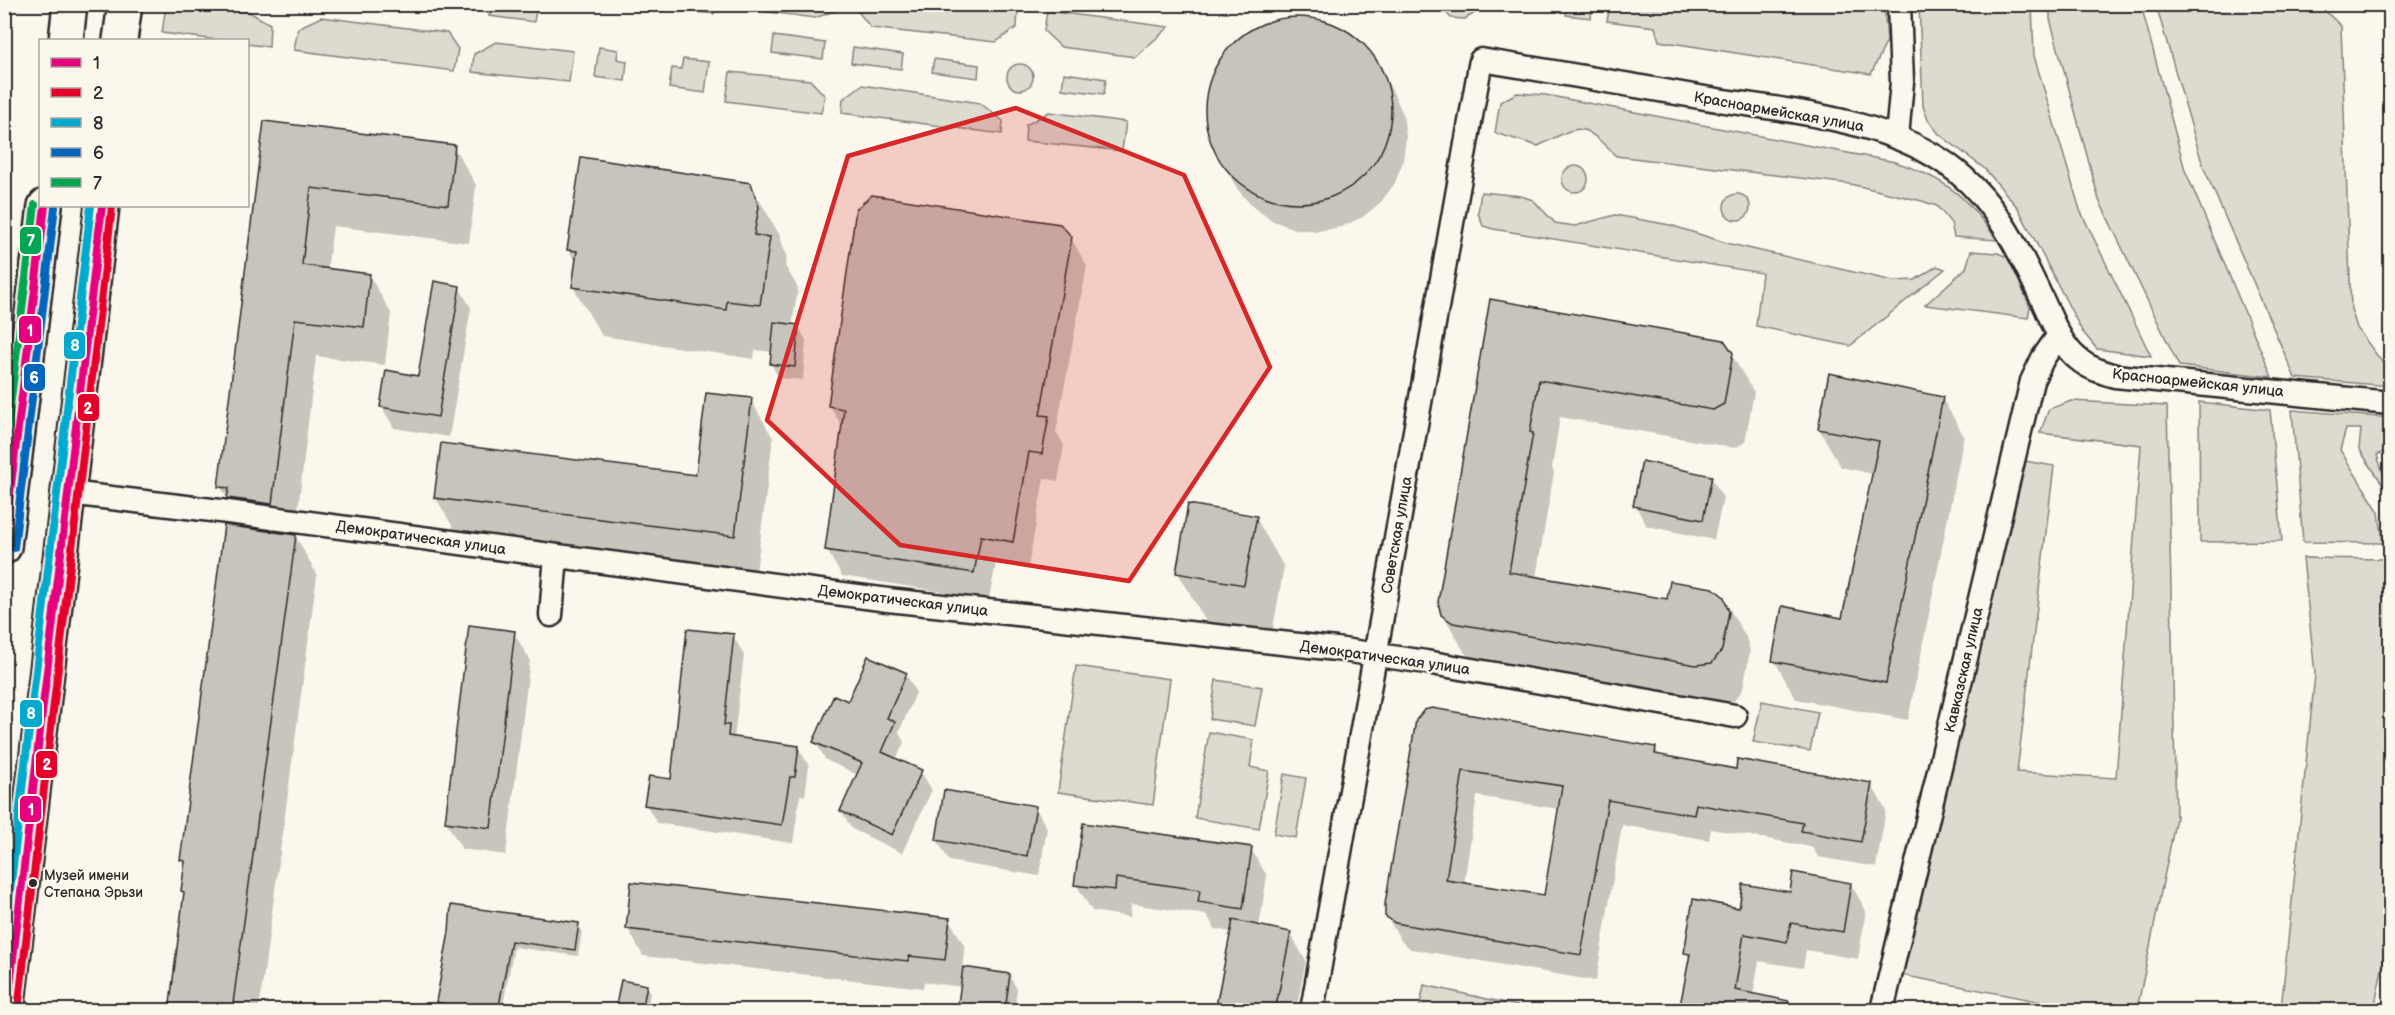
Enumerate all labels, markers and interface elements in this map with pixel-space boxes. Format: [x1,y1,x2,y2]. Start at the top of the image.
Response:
legend [39,39,249,207]
text: 1 [93,53,100,74]
text: 2 [93,83,104,104]
street label: Красноармейская улица [1692,88,1866,136]
text: 8 [93,113,104,134]
text: 6 [93,143,104,164]
text: 7 [93,173,102,194]
line badge: 7 [19,226,42,255]
text: 7 [27,232,36,251]
line badge: 1 [18,315,42,344]
text: 1 [27,322,33,341]
line badge: 8 [63,331,86,360]
text: 8 [70,337,80,356]
line badge: 6 [23,363,46,392]
street label: Красноармейская улица [2111,365,2285,401]
text: 6 [29,369,39,388]
line badge: 2 [77,393,100,422]
text: 2 [83,400,93,419]
street label: Советская улица [1377,475,1417,595]
street label: Демократическая улица [335,517,507,559]
street label: Демократическая улица [817,581,989,621]
street label: Кавказская улица [1940,605,1988,735]
street label: Демократическая улица [1299,637,1471,679]
line badge: 8 [19,699,43,728]
text: 8 [26,705,36,724]
line badge: 2 [35,750,58,779]
text: 2 [42,756,52,775]
line badge: 1 [19,795,42,823]
text: 1 [28,801,34,820]
place label: Музей имени Степана Эрьзи [44,867,143,901]
marker: Музей имени Степана Эрьзи [27,877,39,889]

